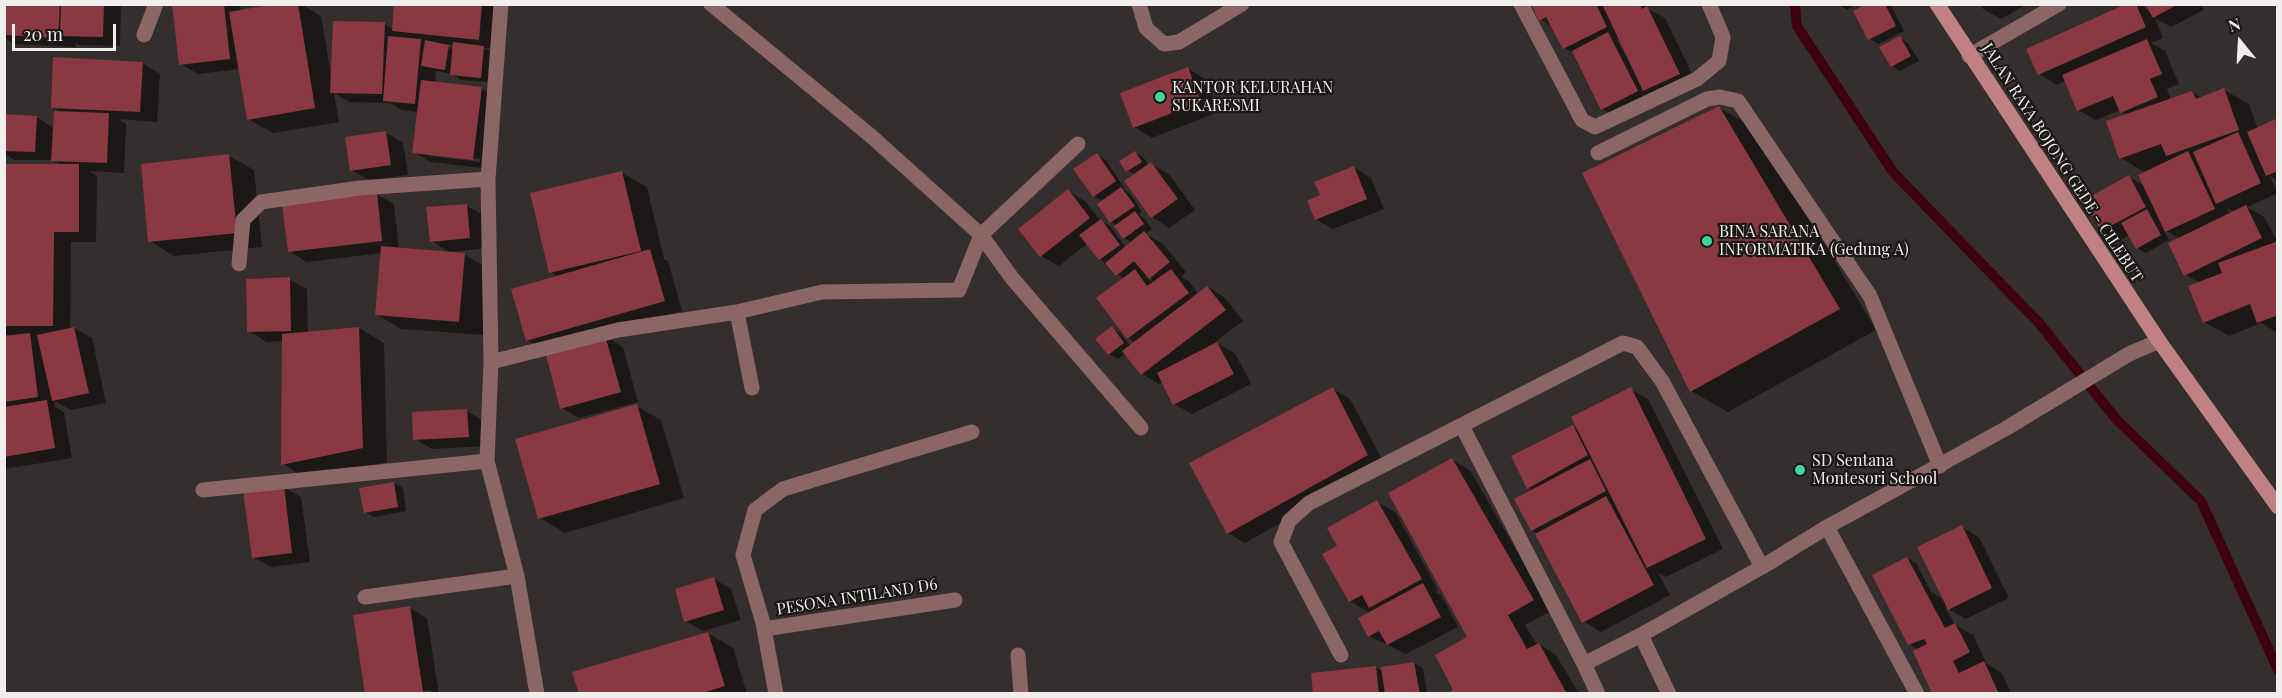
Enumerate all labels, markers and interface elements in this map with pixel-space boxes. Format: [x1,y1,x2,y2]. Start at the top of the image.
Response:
scale bar [15,12,118,50]
north arrow [2210,12,2270,72]
text: N [2226,13,2243,36]
text: 20 m [23,22,63,46]
street label: JALAN RAYA BOJONG GEDE - CILEBUT [1977,40,2147,286]
place label: KANTOR KELURAHAN SUKARESMI [1172,78,1333,116]
marker: KANTOR KELURAHAN SUKARESMI [1153,90,1167,104]
place label: BINA SARANA INFORMATIKA (Gedung A) [1719,222,1909,260]
marker: BINA SARANA INFORMATIKA (Gedung A) [1700,234,1714,248]
place label: SD Sentana Montesori School [1812,451,1937,489]
marker: SD Sentana Montesori School [1793,463,1807,477]
street label: PESONA INTILAND D6 [775,575,939,619]

